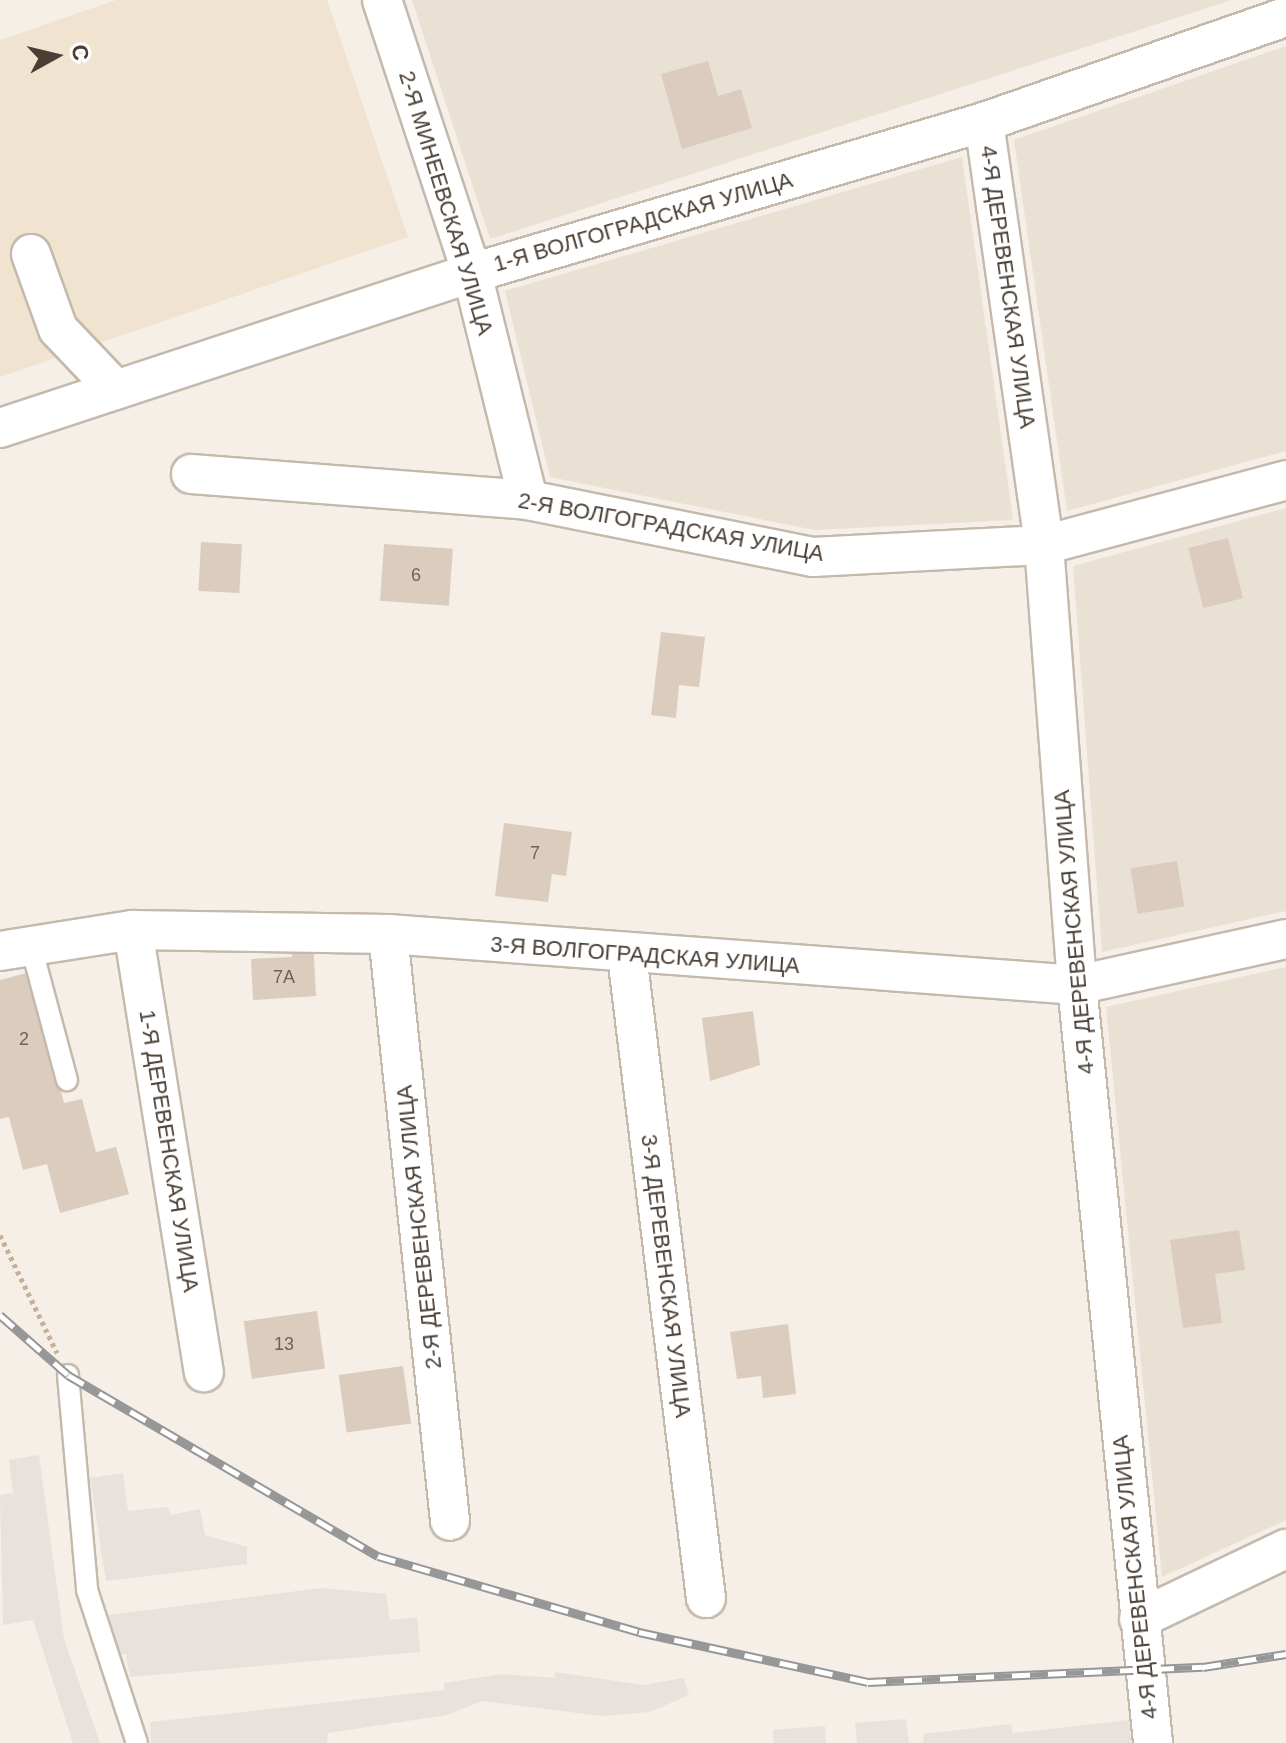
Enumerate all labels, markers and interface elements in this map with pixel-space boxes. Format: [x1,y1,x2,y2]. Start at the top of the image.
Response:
north arrow [16,16,96,96]
text: С [67,43,94,62]
street label: 2-Я МИНЕЕВСКАЯ УЛИЦА [393,68,499,338]
street label: 4-Я ДЕРЕВЕНСКАЯ УЛИЦА [975,144,1041,430]
street label: 1-Я ВОЛГОГРАДСКАЯ УЛИЦА [490,167,796,277]
street label: 2-Я ВОЛГОГРАДСКАЯ УЛИЦА [516,487,826,567]
house number: 6 [411,564,421,586]
street label: 4-Я ДЕРЕВЕНСКАЯ УЛИЦА [1048,789,1100,1075]
house number: 7 [530,842,540,864]
street label: 3-Я ВОЛГОГРАДСКАЯ УЛИЦА [490,931,800,979]
house number: 7А [273,966,295,988]
street label: 1-Я ДЕРЕВЕНСКАЯ УЛИЦА [134,1008,204,1294]
house number: 2 [19,1028,29,1050]
street label: 2-Я ДЕРЕВЕНСКАЯ УЛИЦА [391,1084,447,1370]
street label: 3-Я ДЕРЕВЕНСКАЯ УЛИЦА [635,1133,697,1419]
house number: 13 [274,1333,294,1355]
street label: 4-Я ДЕРЕВЕНСКАЯ УЛИЦА [1107,1434,1163,1720]

